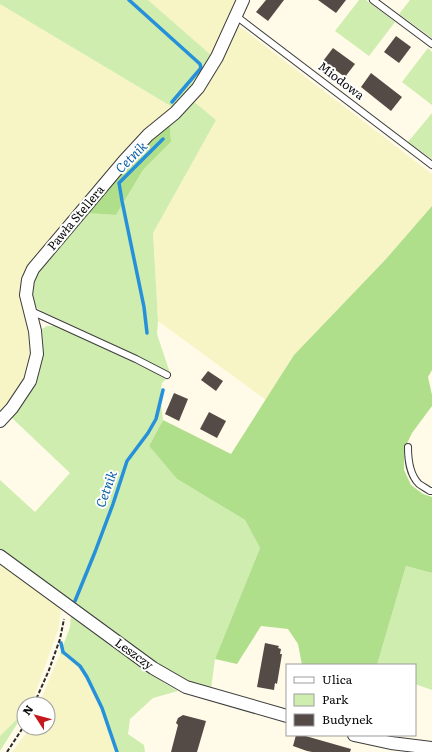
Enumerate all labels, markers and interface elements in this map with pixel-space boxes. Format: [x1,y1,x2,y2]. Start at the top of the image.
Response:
street label: Miodowa [315,57,369,104]
water label: Cetnik [110,136,151,177]
street label: Pawła Stellera [43,180,108,254]
water label: Cetnik [90,467,121,510]
street label: Leszczy [112,633,158,673]
legend [286,664,416,736]
text: Ulica [322,670,353,688]
text: Park [322,690,349,708]
north arrow [16,696,56,736]
text: N [18,701,36,718]
text: Budynek [322,710,373,728]

